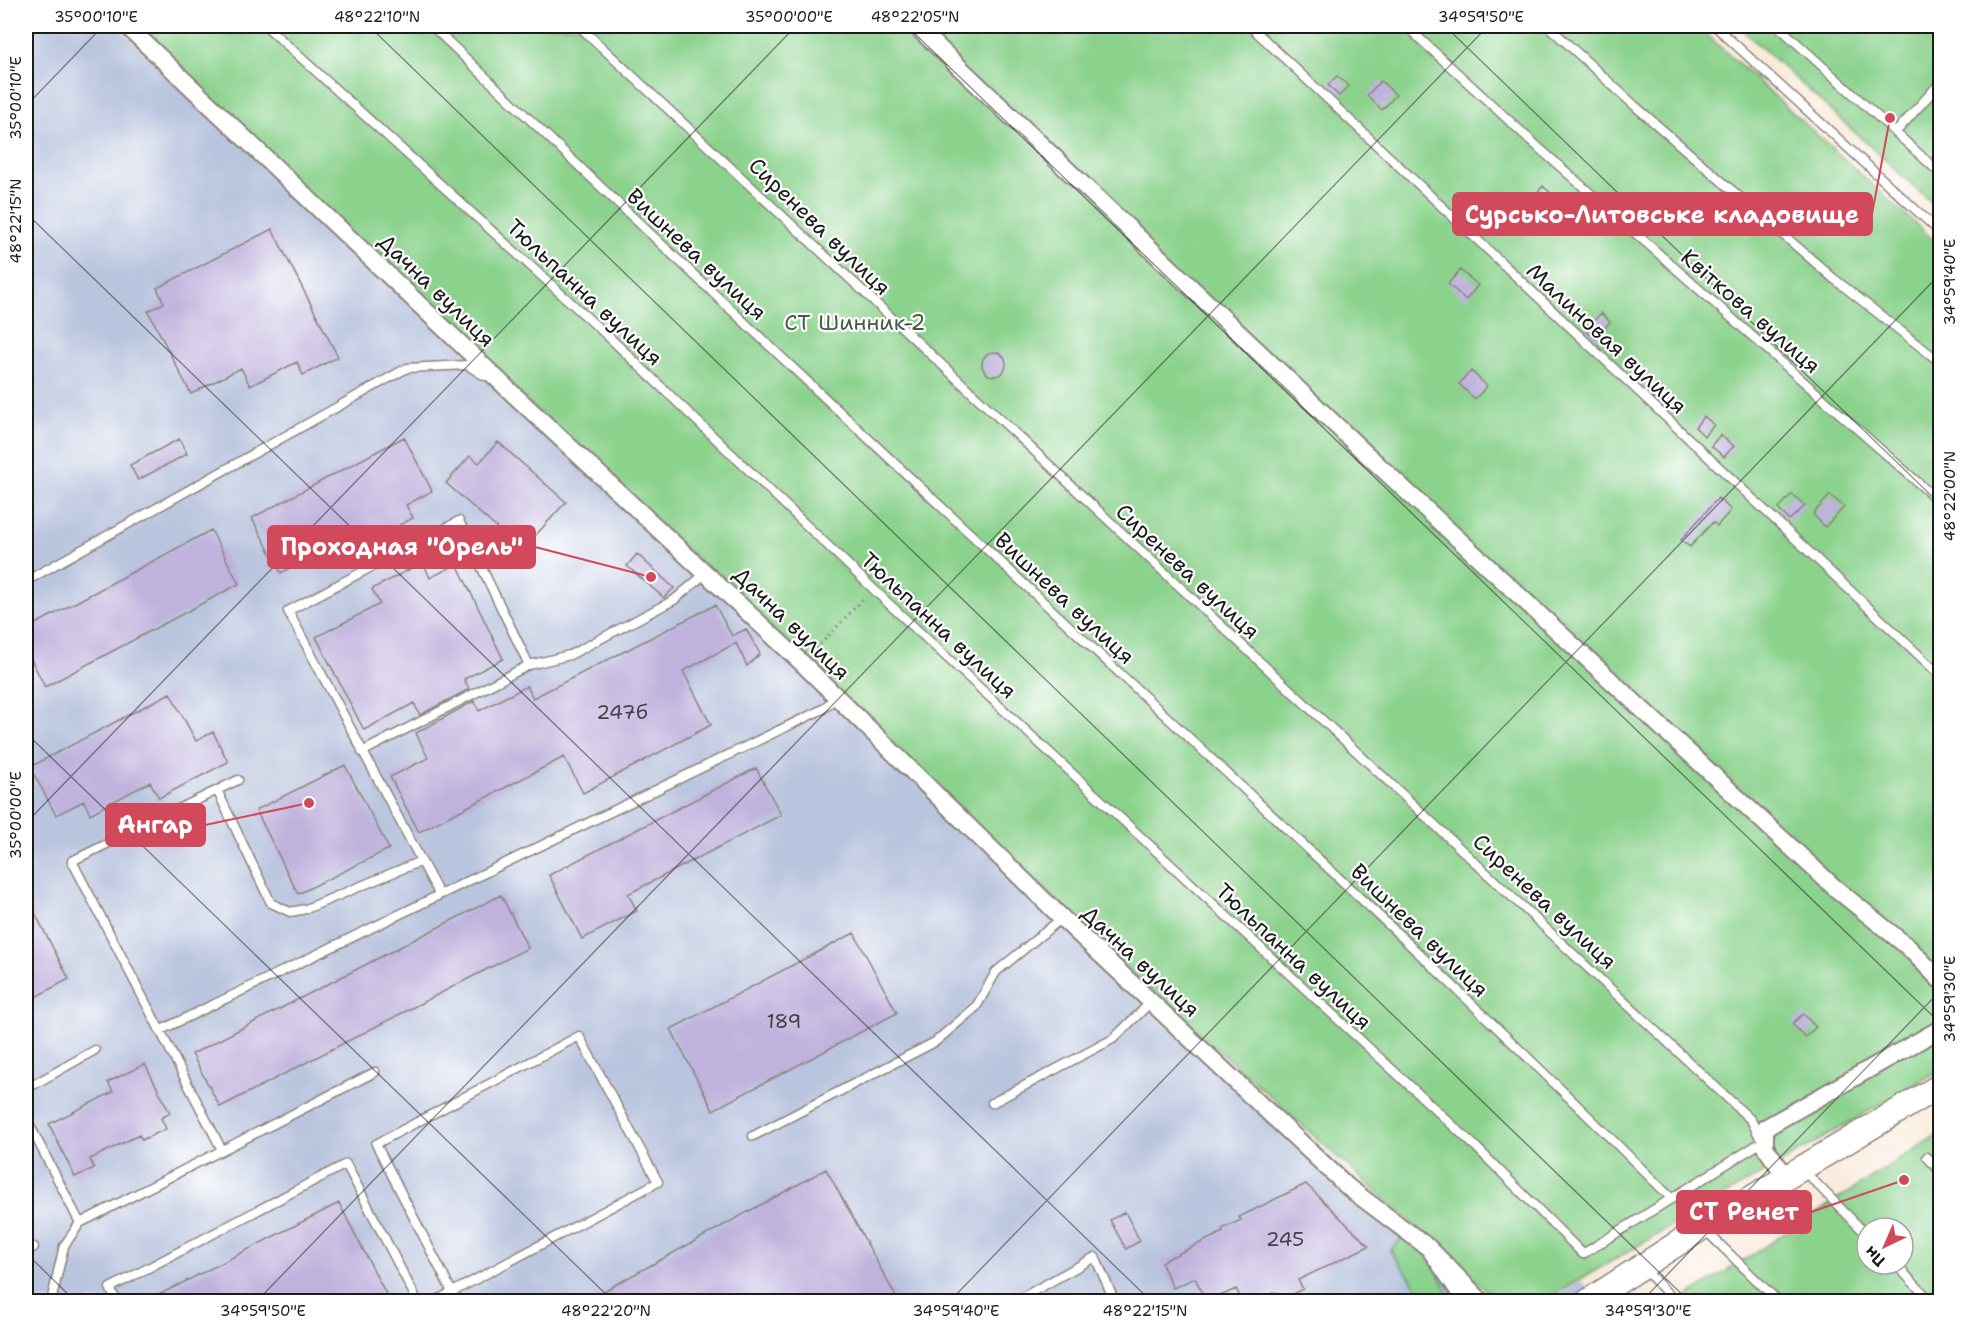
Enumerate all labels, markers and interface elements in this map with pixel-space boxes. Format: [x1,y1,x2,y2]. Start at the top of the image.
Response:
text: 35°00'10"E [54,7,138,27]
text: 48°22'10"N [334,7,420,27]
text: 35°00'00"E [745,7,833,27]
text: 48°22'05"N [871,7,959,27]
text: 34°59'50"E [1438,7,1524,27]
text: 35°00'10"E [6,56,26,140]
street label: Сиренева вулиця [742,151,897,302]
text: 48°22'15"N [6,179,26,263]
street label: Вишнева вулиця [621,182,773,327]
callout: Сурсько-Литовське кладовище [1453,193,1872,235]
text: Сурсько-Литовське кладовище [1465,199,1859,231]
street label: Тюльпанна вулиця [501,213,669,372]
street label: Дачна вулиця [372,227,501,354]
text: 34°59'40"E [1940,239,1960,325]
street label: Квіткова вулиця [1675,243,1827,380]
street label: Малиновая вулиця [1520,256,1693,420]
park label: СТ Шинник-2 [784,308,926,337]
text: 48°22'00"N [1940,451,1960,541]
street label: Сиренева вулиця [1110,497,1266,646]
callout: Проходная "Орель" [268,526,535,568]
street label: Вишнева вулиця [989,526,1141,671]
text: Проходная "Орель" [281,531,523,563]
street label: Тюльпанна вулиця [855,546,1023,705]
street label: Дачна вулиця [727,560,856,687]
house number: 247б [596,699,648,725]
text: 35°00'00"E [6,771,26,859]
callout: Ангар [106,804,205,846]
text: Ангар [117,809,193,841]
street label: Сиренева вулиця [1467,827,1623,976]
street label: Вишнева вулиця [1344,857,1495,1004]
street label: Тюльпанна вулиця [1210,877,1378,1036]
street label: Дачна вулиця [1075,899,1206,1024]
text: 34°59'30"E [1940,956,1960,1042]
house number: 189 [766,1008,802,1034]
callout: СТ Ренет [1677,1191,1811,1233]
text: СТ Ренет [1689,1196,1799,1228]
north arrow [1855,1216,1915,1276]
house number: 245 [1266,1226,1304,1252]
text: Пн [1860,1242,1890,1271]
text: 34°59'50"E [220,1301,306,1321]
text: 48°22'20"N [561,1301,651,1321]
text: 34°59'40"E [913,1301,999,1321]
text: 48°22'15"N [1103,1301,1187,1321]
text: 34°59'30"E [1605,1301,1691,1321]

